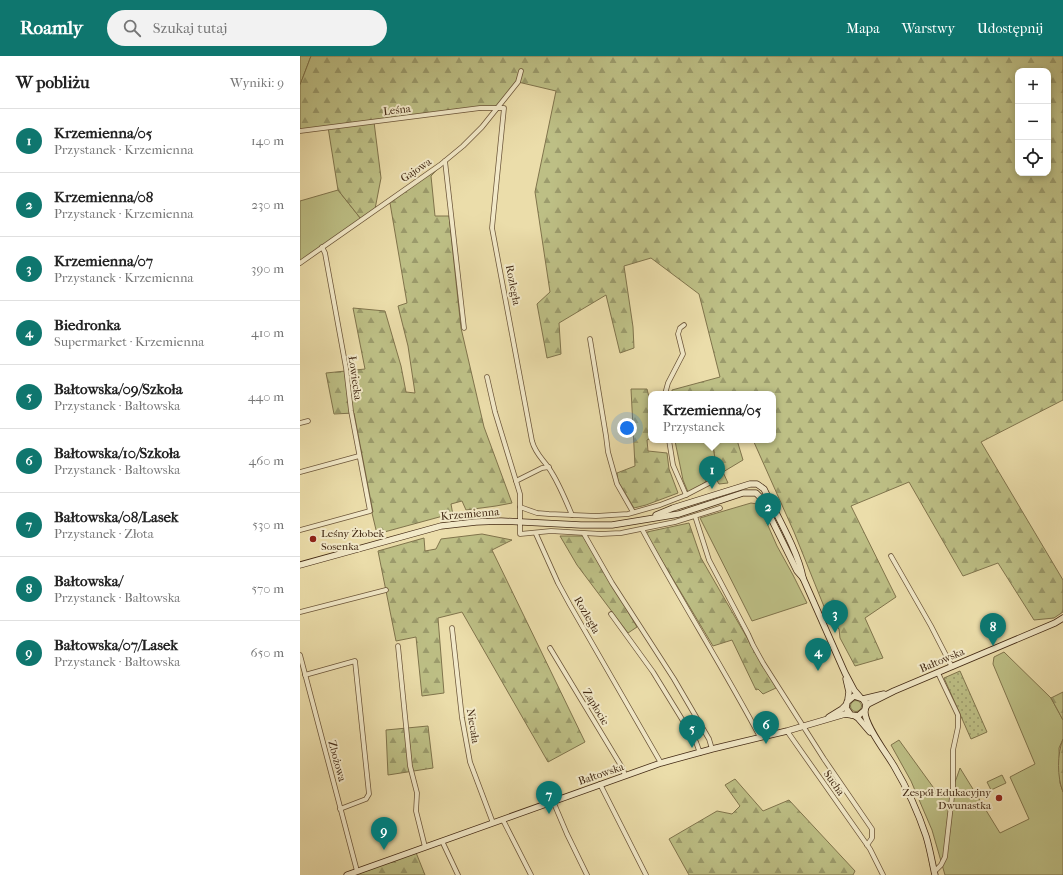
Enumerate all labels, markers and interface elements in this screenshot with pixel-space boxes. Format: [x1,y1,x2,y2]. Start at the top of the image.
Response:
search box [107,10,387,46]
text: Roamly [20,17,83,39]
icon: search [121,17,143,39]
text: Szukaj tutaj [153,19,227,37]
text: Mapa [846,20,880,37]
text: Warstwy [902,20,955,37]
text: Udostępnij [977,20,1043,37]
map controls [1015,68,1051,176]
button: + [1015,68,1051,104]
text: W pobliżu [16,72,90,92]
text: Wyniki: 9 [230,75,284,90]
street label: Leśna [382,102,412,118]
button: − [1015,104,1051,140]
text: Krzemienna/05 [54,124,152,142]
text: 1 [27,133,31,148]
text: 140 m [251,133,284,148]
button: locate [1015,140,1051,176]
text: Przystanek · Krzemienna [54,142,193,157]
street label: Gajowa [398,155,435,185]
text: Krzemienna/08 [54,188,153,206]
text: 2 [26,197,32,212]
text: 230 m [251,197,284,212]
text: Przystanek · Krzemienna [54,206,193,221]
text: Krzemienna/07 [54,252,153,270]
text: 3 [26,261,32,276]
text: 390 m [251,261,284,276]
street label: Rozległa [503,264,523,307]
text: Przystanek · Krzemienna [54,270,193,285]
text: Biedronka [54,316,121,334]
text: 4 [25,325,33,340]
text: 410 m [251,325,284,340]
text: Supermarket · Krzemienna [54,334,204,349]
street label: Łowiecka [345,355,365,402]
text: Bałtowska/09/Szkoła [54,380,183,398]
text: 5 [26,389,32,404]
text: 440 m [248,389,284,404]
popup [648,391,776,443]
text: Przystanek · Bałtowska [54,398,180,413]
text: Krzemienna/05 [663,401,761,419]
your location [617,418,637,438]
text: Przystanek [663,419,725,434]
text: Bałtowska/10/Szkoła [54,444,180,462]
text: 6 [25,453,33,468]
text: 460 m [249,453,284,468]
pin: 1 [699,456,725,489]
text: Przystanek · Bałtowska [54,462,180,477]
pin: 2 [755,493,781,526]
street label: Krzemienna [440,505,501,523]
text: Bałtowska/08/Lasek [54,508,179,526]
text: 7 [26,517,32,532]
text: 530 m [252,517,284,532]
text: Przystanek · Złota [54,526,154,541]
place label: Leśny Żłobek Sosenka [321,527,385,553]
marker: Leśny Żłobek Sosenka [308,534,318,544]
text: Bałtowska/ [54,572,122,590]
text: 8 [26,581,32,596]
text: 570 m [251,581,284,596]
text: Przystanek · Bałtowska [54,590,180,605]
street label: Rozległa [571,594,603,637]
pin: 3 [822,600,848,633]
pin: 8 [980,613,1006,646]
text: Bałtowska/07/Lasek [54,636,178,654]
pin: 4 [805,638,831,671]
street label: Bałtowska [918,644,967,675]
text: 9 [26,645,32,660]
text: 650 m [251,645,284,660]
text: Przystanek · Bałtowska [54,654,180,669]
street label: Zapłocie [580,686,612,728]
street label: Niecała [464,708,482,745]
pin: 6 [753,711,779,744]
pin: 5 [679,715,705,748]
street label: Zbożowa [325,739,349,784]
street label: Bałtowska [576,760,626,788]
street label: Sucha [821,768,848,799]
pin: 7 [536,781,562,814]
place label: Zespół Edukacyjny Dwunastka [902,786,992,812]
marker: Zespół Edukacyjny Dwunastka [994,793,1004,803]
pin: 9 [371,817,397,850]

